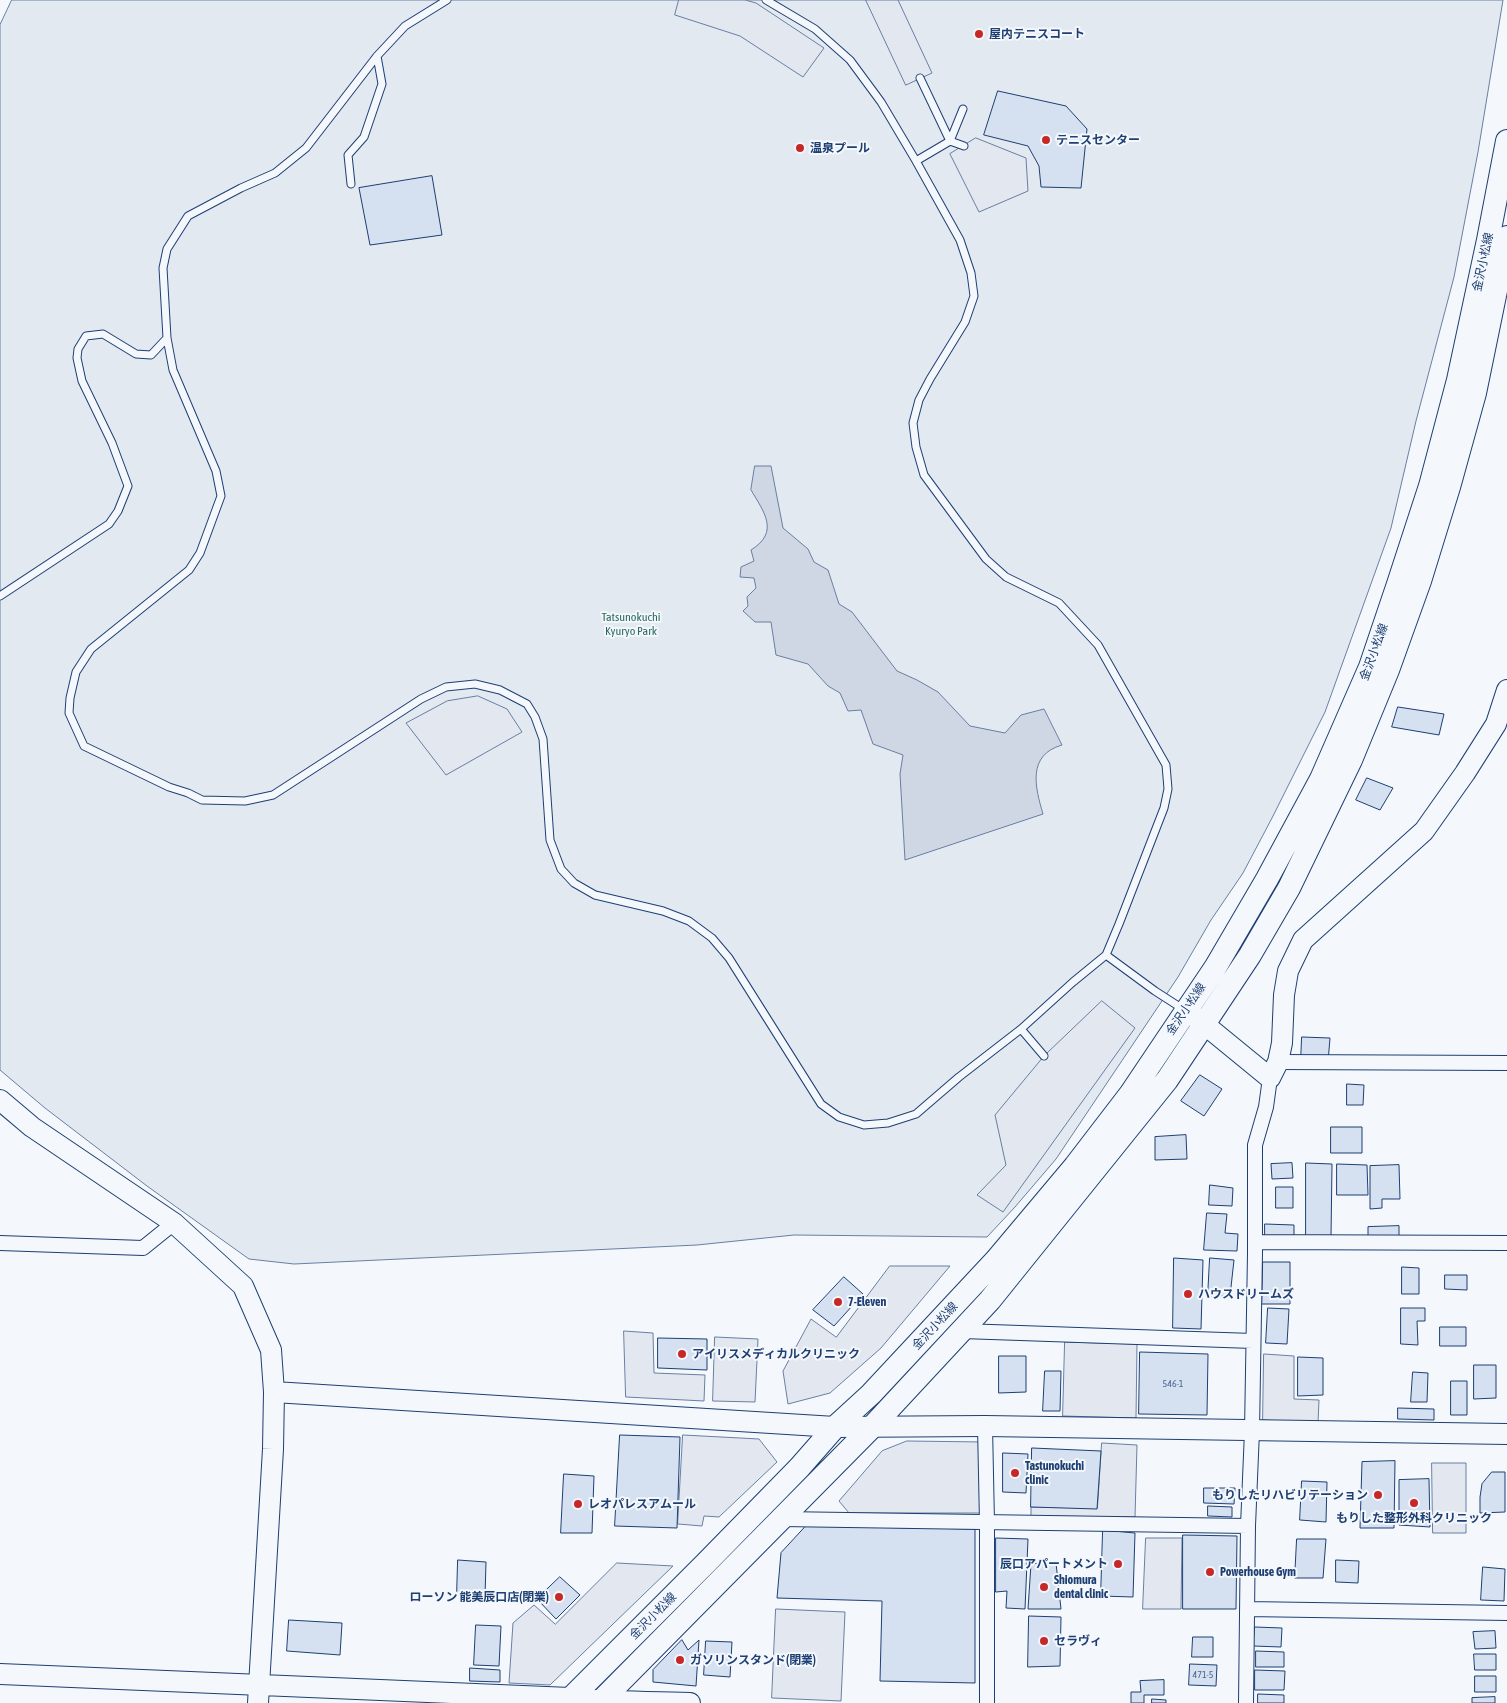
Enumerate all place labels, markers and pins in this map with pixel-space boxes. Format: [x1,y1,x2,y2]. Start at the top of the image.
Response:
place label: 屋内テニスコート [989,27,1085,41]
marker: 屋内テニスコート [973,28,985,40]
place label: テニスセンター [1056,133,1140,147]
marker: テニスセンター [1040,134,1052,146]
place label: 温泉プール [810,141,870,155]
marker: 温泉プール [794,142,806,154]
place label: ハウスドリームズ [1198,1287,1294,1301]
marker: ハウスドリームズ [1182,1288,1194,1300]
place label: 7-Eleven [848,1295,886,1309]
marker: 7-Eleven [832,1296,844,1308]
place label: アイリスメディカルクリニック [692,1347,860,1361]
marker: アイリスメディカルクリニック [676,1348,688,1360]
place label: Tastunokuchi clinic [1025,1459,1084,1487]
marker: Tastunokuchi clinic [1009,1467,1021,1479]
place label: もりしたリハビリテーション [1212,1488,1368,1502]
marker: もりしたリハビリテーション [1372,1489,1384,1501]
place label: レオパレスアムール [588,1497,696,1511]
marker: もりした整形外科クリニック [1408,1497,1420,1509]
marker: レオパレスアムール [572,1498,584,1510]
place label: もりした整形外科クリニック [1336,1511,1492,1525]
place label: 辰口アパートメント [1000,1557,1108,1571]
marker: 辰口アパートメント [1112,1558,1124,1570]
place label: Powerhouse Gym [1220,1565,1296,1579]
marker: Powerhouse Gym [1204,1566,1216,1578]
place label: Shiomura dental clinic [1054,1573,1108,1601]
marker: Shiomura dental clinic [1038,1581,1050,1593]
place label: ローソン 能美辰口店(閉業) [410,1590,549,1604]
marker: ローソン 能美辰口店(閉業) [553,1591,565,1603]
place label: セラヴィ [1054,1634,1102,1648]
marker: セラヴィ [1038,1635,1050,1647]
place label: ガソリンスタンド(閉業) [690,1653,816,1667]
marker: ガソリンスタンド(閉業) [674,1654,686,1666]

